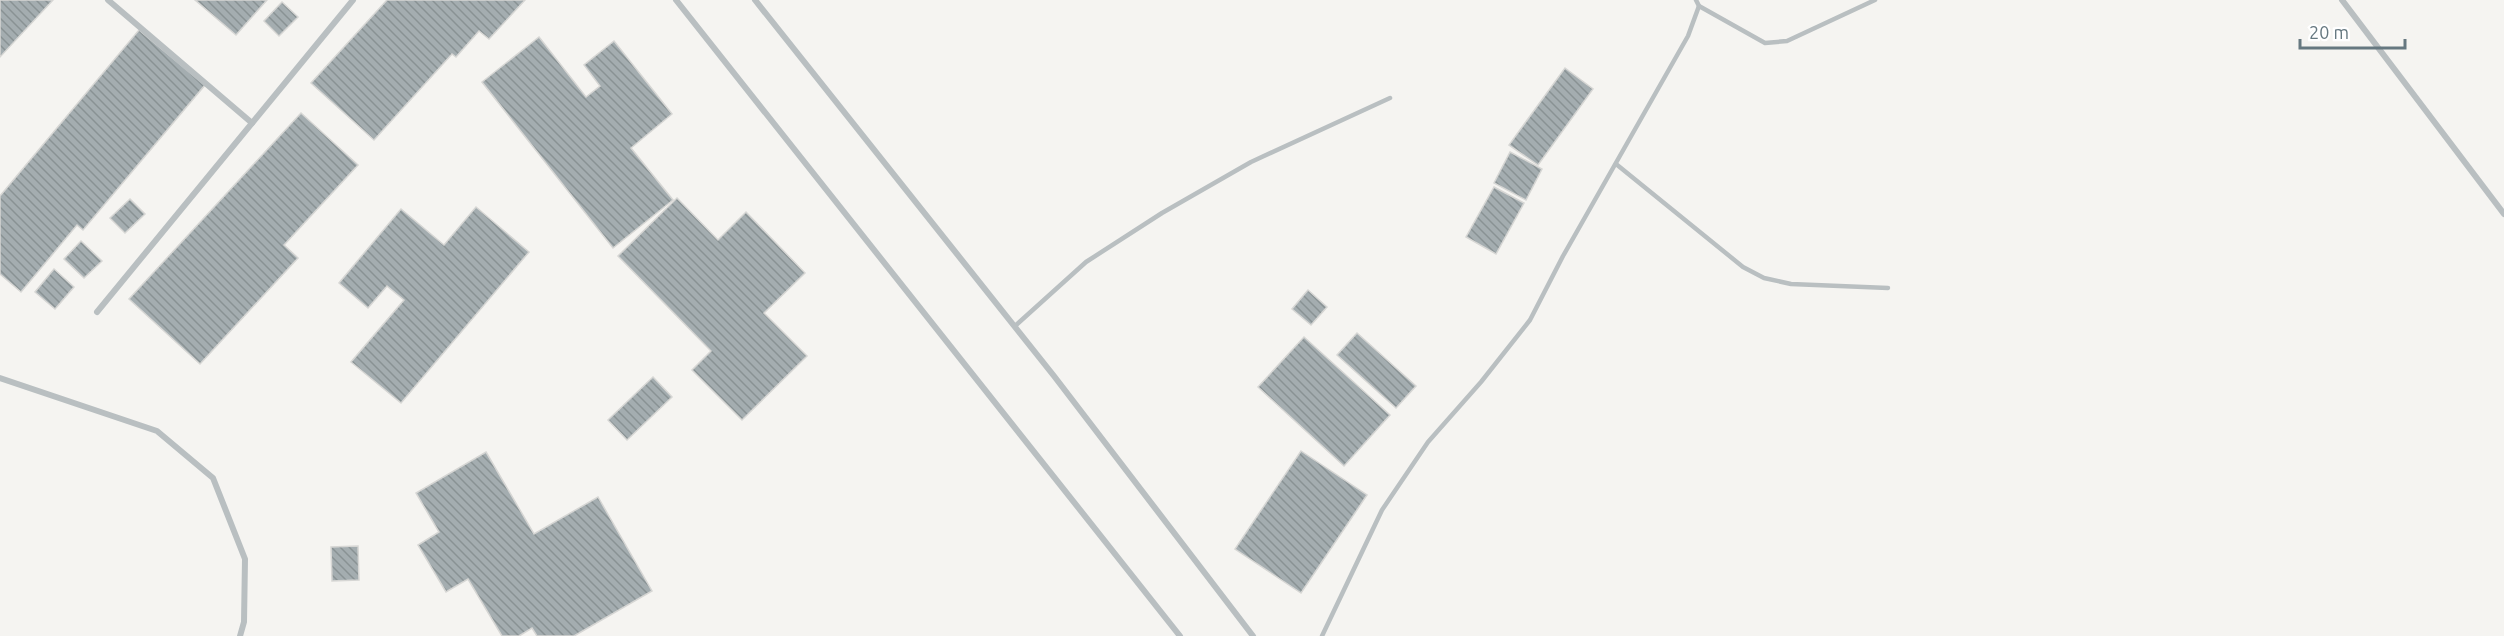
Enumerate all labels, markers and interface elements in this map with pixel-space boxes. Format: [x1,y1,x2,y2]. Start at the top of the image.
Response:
scale bar [2300,12,2405,50]
text: 20 m [2309,22,2349,42]

